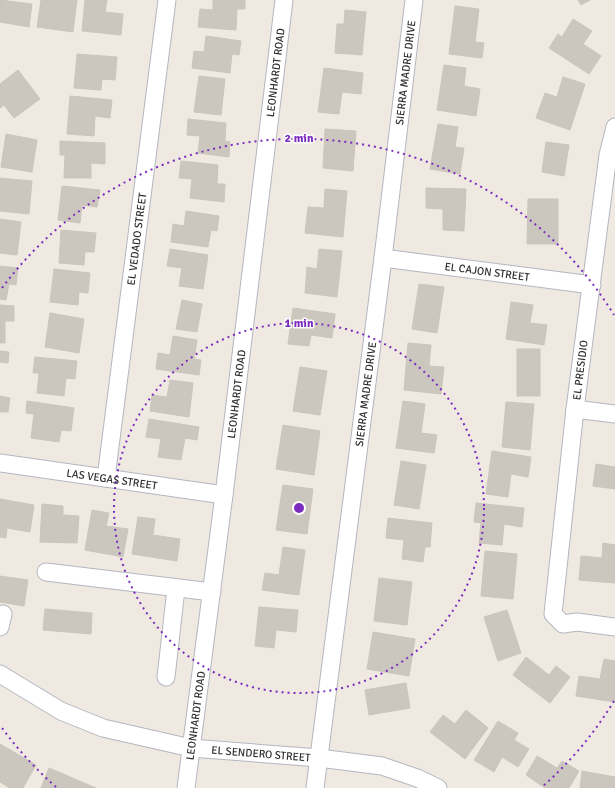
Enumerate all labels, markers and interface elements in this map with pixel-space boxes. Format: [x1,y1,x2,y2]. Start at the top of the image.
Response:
street label: SIERRA MADRE DRIVE [393,20,419,126]
street label: LEONHARDT ROAD [264,27,288,118]
text: 2 min [285,131,314,146]
street label: EL VEDADO STREET [125,191,149,286]
street label: EL CAJON STREET [444,260,531,284]
text: 1 min [285,316,314,331]
street label: EL PRESIDIO [570,339,591,401]
street label: SIERRA MADRE DRIVE [353,341,379,447]
street label: LEONHARDT ROAD [225,349,249,439]
street label: LAS VEGAS STREET [66,467,159,492]
centre of rings [292,501,306,515]
street label: LEONHARDT ROAD [184,670,208,761]
street label: EL SENDERO STREET [211,744,311,764]

